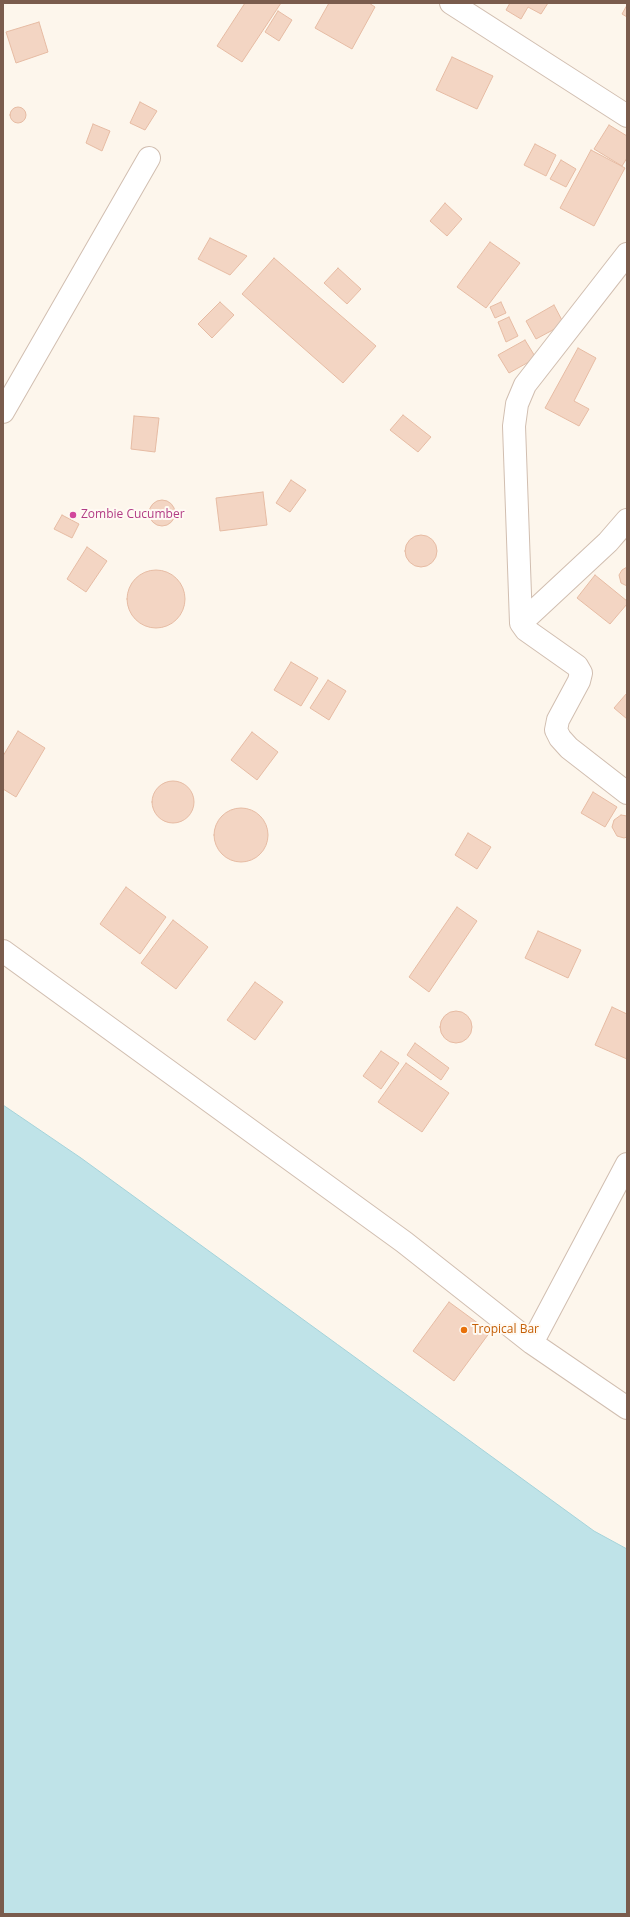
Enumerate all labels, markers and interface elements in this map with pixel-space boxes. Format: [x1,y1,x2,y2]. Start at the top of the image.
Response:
place label: Zombie Cucumber [81,508,185,522]
marker: Zombie Cucumber [68,510,78,520]
place label: Tropical Bar [472,1323,539,1337]
marker: Tropical Bar [459,1325,469,1335]

